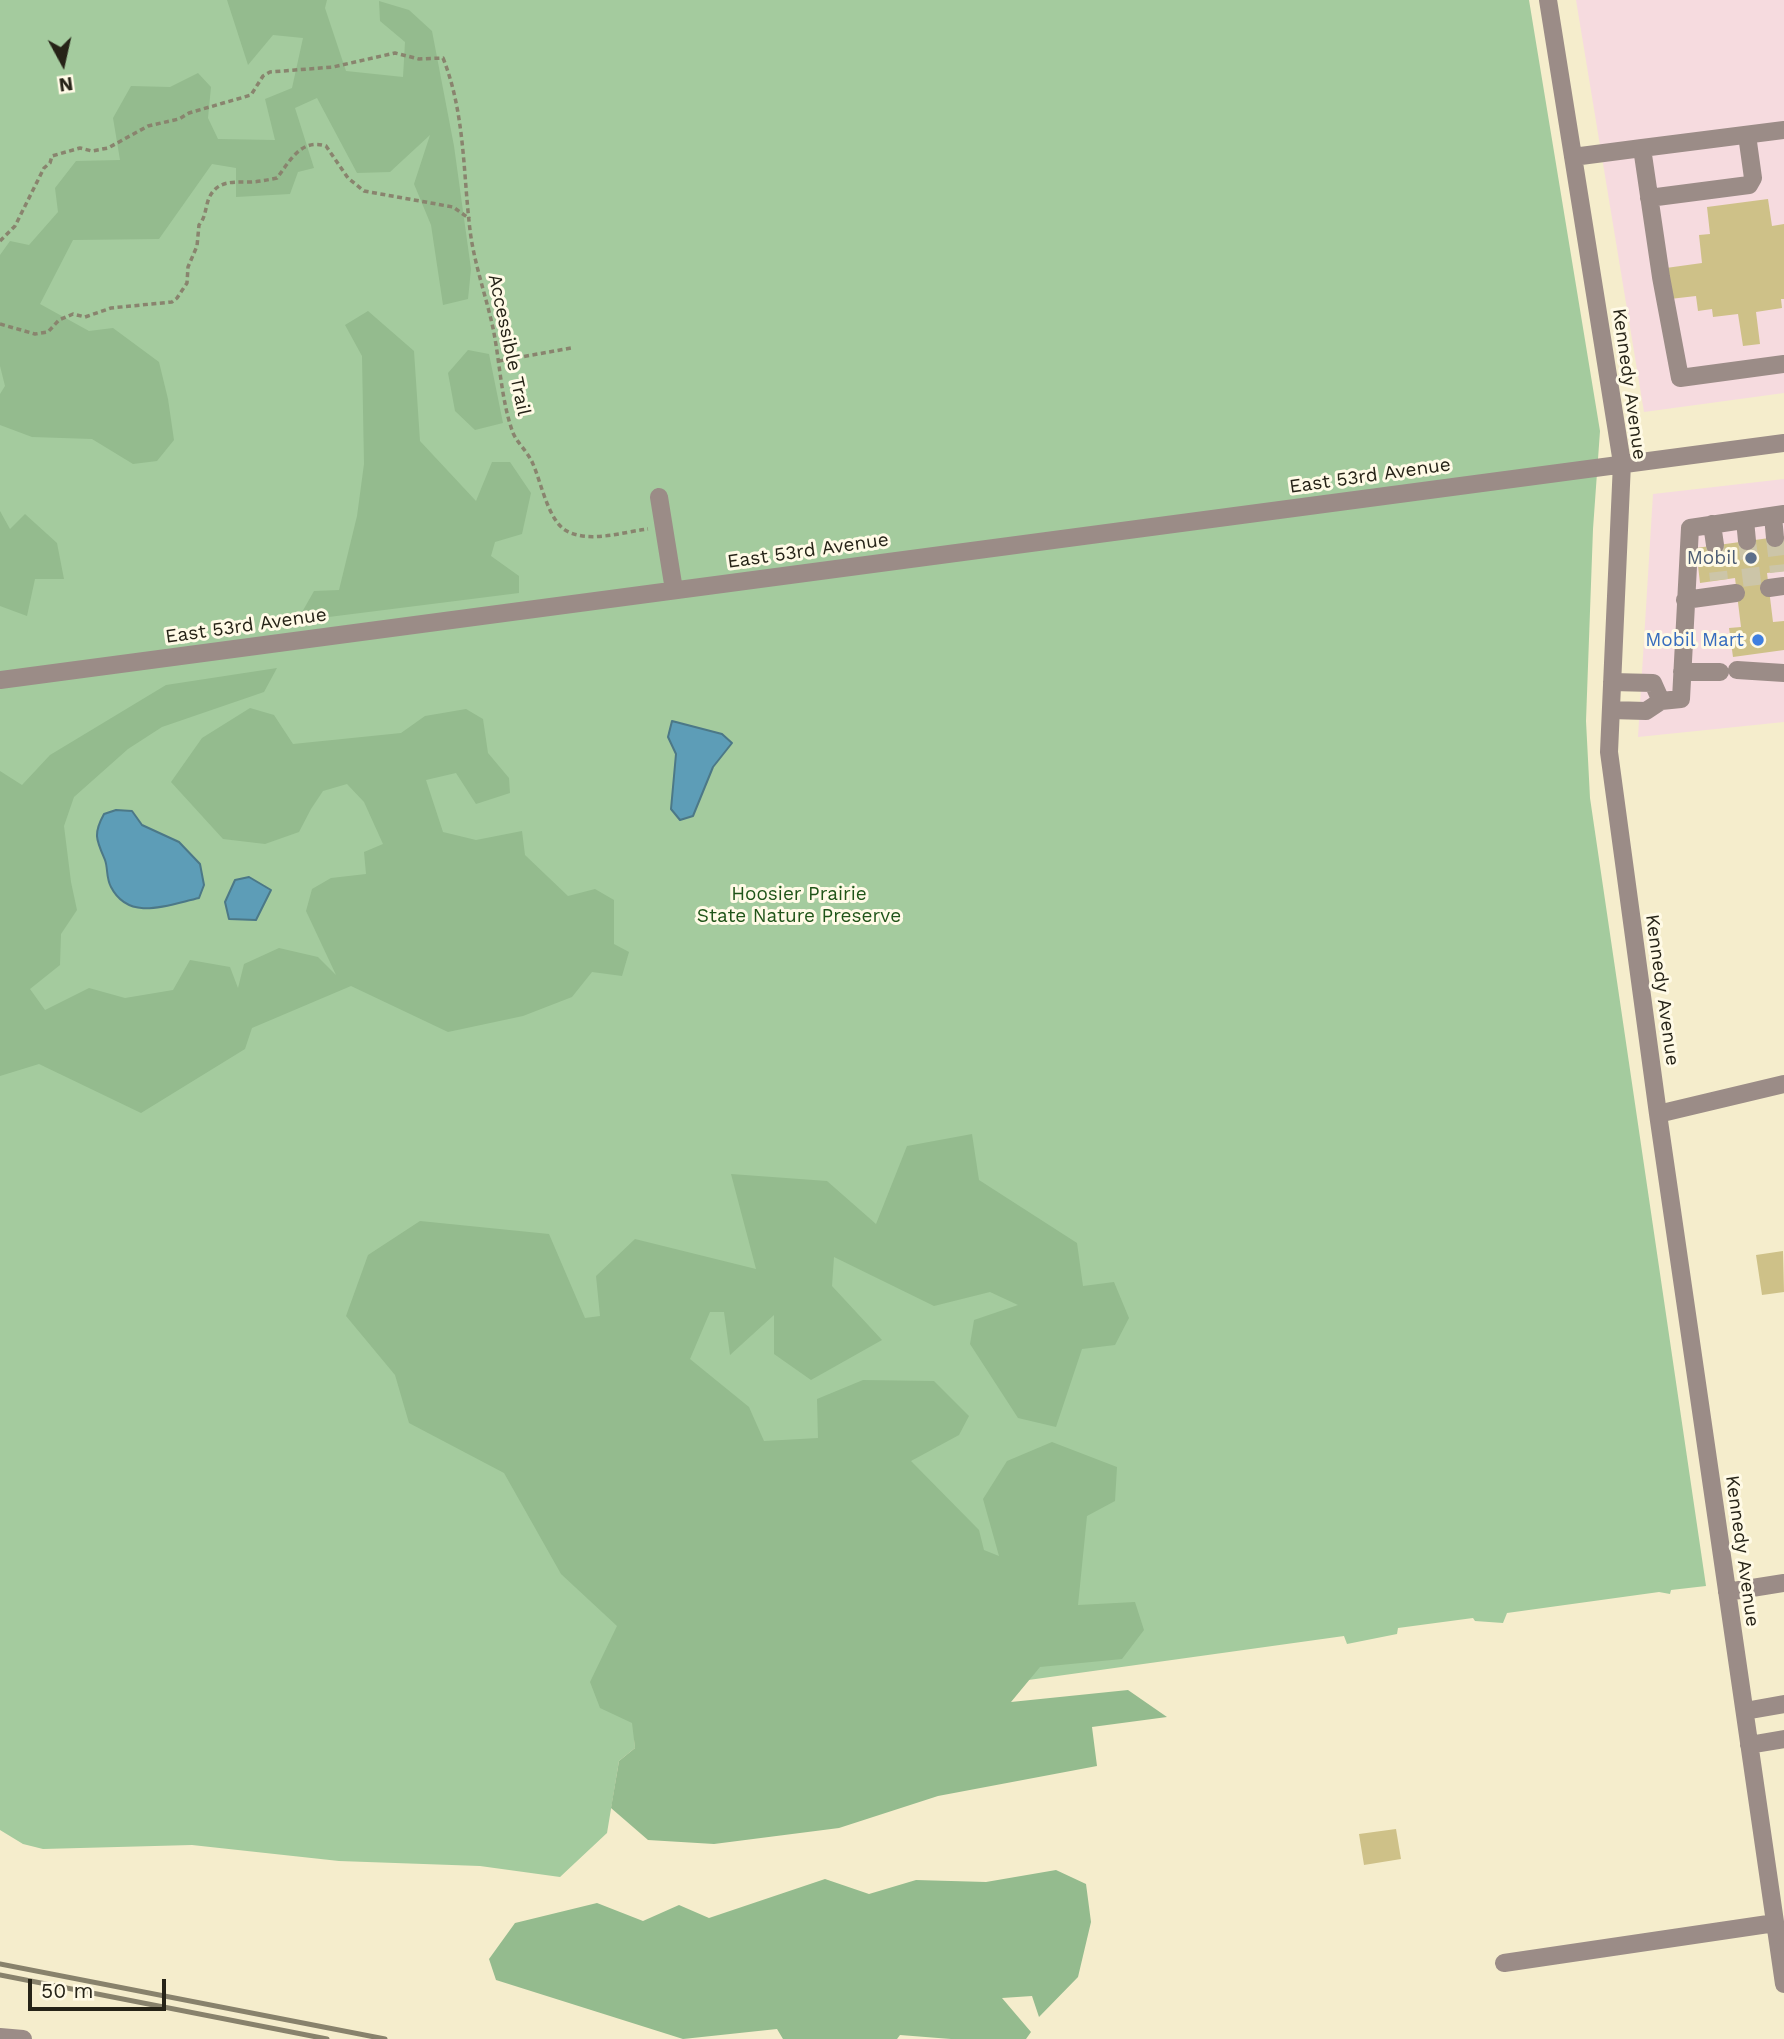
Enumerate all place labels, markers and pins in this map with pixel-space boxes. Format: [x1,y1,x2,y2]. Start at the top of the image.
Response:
place label: Mobil [1687,547,1737,569]
marker: Mobil [1743,550,1759,566]
place label: Mobil Mart [1645,629,1744,651]
marker: Mobil Mart [1750,632,1766,648]

